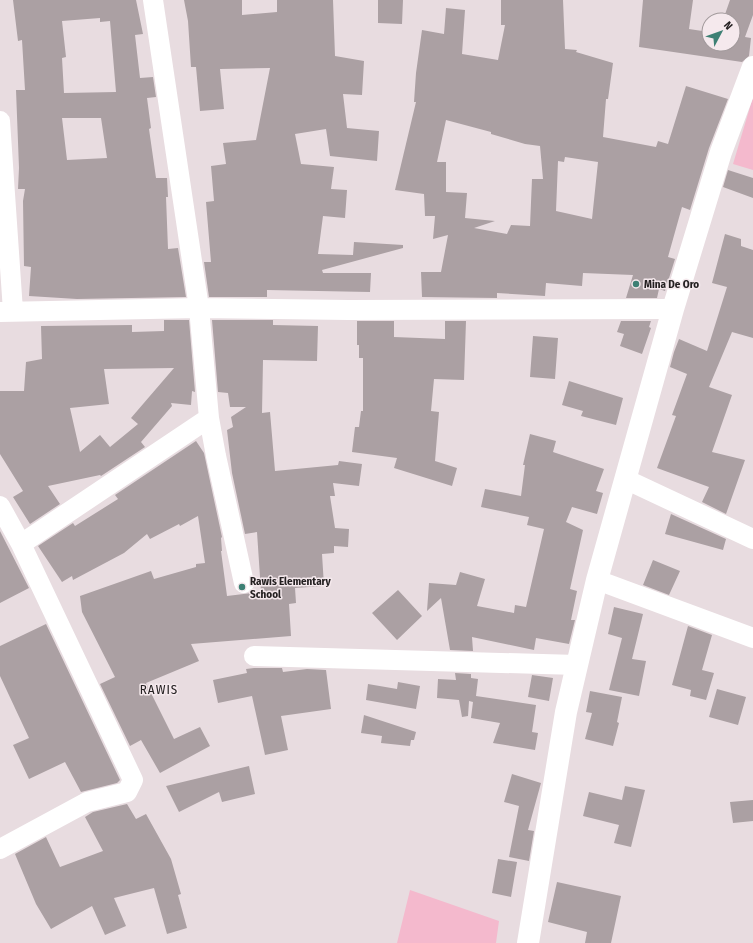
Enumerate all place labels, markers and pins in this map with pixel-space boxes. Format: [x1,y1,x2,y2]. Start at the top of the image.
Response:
place label: Mina De Oro [644,278,699,291]
marker: Mina De Oro [631,279,641,289]
place label: Rawis Elementary School [250,575,332,601]
marker: Rawis Elementary School [237,582,247,592]

